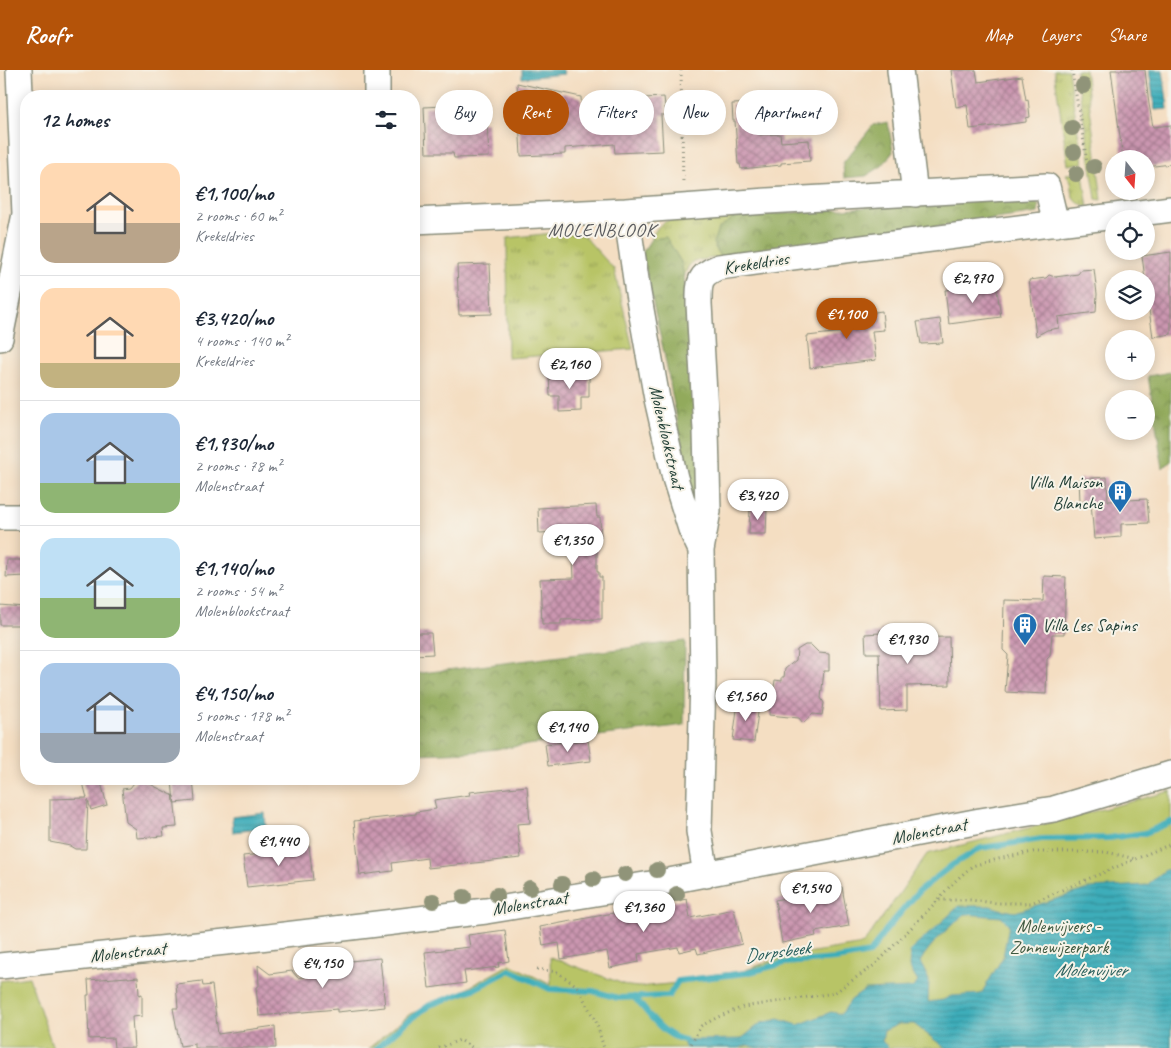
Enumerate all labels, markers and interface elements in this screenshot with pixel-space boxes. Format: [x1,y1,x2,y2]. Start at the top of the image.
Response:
text: Roofr [25,20,71,50]
text: Map [985,24,1013,46]
text: Layers [1041,24,1080,46]
text: Share [1108,24,1146,46]
chip: Buy [435,90,493,135]
chip: Rent [503,90,569,135]
chip: Filters [579,90,654,135]
chip: New [664,90,726,135]
chip: Apartment [736,90,838,135]
icon: filters [372,106,400,134]
text: 12 homes [40,107,109,133]
north arrow [1105,150,1155,200]
map controls [1105,150,1155,440]
text: €1,100/mo [195,180,273,206]
icon: home [80,183,140,243]
text: 2 rooms · 60 m² [195,206,281,226]
button: locate [1105,210,1155,260]
district label: MOLENBLOOK [548,218,659,242]
text: Krekeldries [195,226,253,246]
street label: Krekeldries [722,247,792,279]
pin: €2,970 [932,262,1014,304]
text: €2,970 [954,268,992,288]
button: layers [1105,270,1155,320]
pin: €1,100 [806,298,888,340]
text: €1,100 [827,304,867,324]
text: €3,420/mo [195,305,273,331]
icon: home [80,308,140,368]
button: + [1105,330,1155,380]
text: 4 rooms · 140 m² [195,331,289,351]
pin: €2,160 [529,348,611,390]
text: Krekeldries [195,351,253,371]
text: €2,160 [550,354,590,374]
street label: Molenblookstraat [644,383,690,494]
button: − [1105,390,1155,440]
text: €1,930/mo [195,430,273,456]
icon: home [80,433,140,493]
text: 2 rooms · 78 m² [195,456,281,476]
place label: Villa Maison Blanche [1028,471,1103,514]
text: Molenstraat [195,476,263,496]
pin: €3,420 [717,478,799,521]
building icon: Villa Maison Blanche [1107,479,1133,513]
text: €3,420 [738,485,778,505]
pin: €1,350 [532,524,614,566]
text: €1,350 [554,530,592,550]
text: €1,140/mo [195,555,273,581]
icon: home [80,558,140,618]
text: 2 rooms · 54 m² [195,581,281,601]
text: Molenblookstraat [195,601,289,621]
building icon: Villa Les Sapins [1012,612,1038,646]
place label: Villa Les Sapins [1042,614,1138,636]
pin: €1,930 [867,622,949,665]
text: €1,930 [889,629,927,649]
text: €4,150/mo [195,680,273,706]
pin: €1,560 [705,680,787,722]
icon: home [80,683,140,743]
text: €1,560 [726,686,766,706]
text: 5 rooms · 178 m² [195,706,289,726]
pin: €1,140 [527,710,609,753]
text: €1,140 [548,717,588,737]
text: Molenstraat [195,726,263,746]
street label: Molenstraat [890,812,971,849]
pin: €1,440 [238,824,320,867]
text: €1,440 [259,831,299,851]
pin: €1,540 [770,872,852,914]
text: €1,540 [792,878,830,898]
street label: Molenstraat [491,886,572,920]
pin: €1,360 [603,890,685,933]
text: €1,360 [624,897,664,917]
park label: Molenvijvers - Zonnewijzerpark [1010,915,1110,958]
water label: Dorpsbeek [743,935,814,968]
street label: Molenstraat [89,937,170,967]
pin: €4,150 [282,946,364,989]
text: €4,150 [304,953,342,973]
water label: Molenvijver [1055,958,1130,982]

